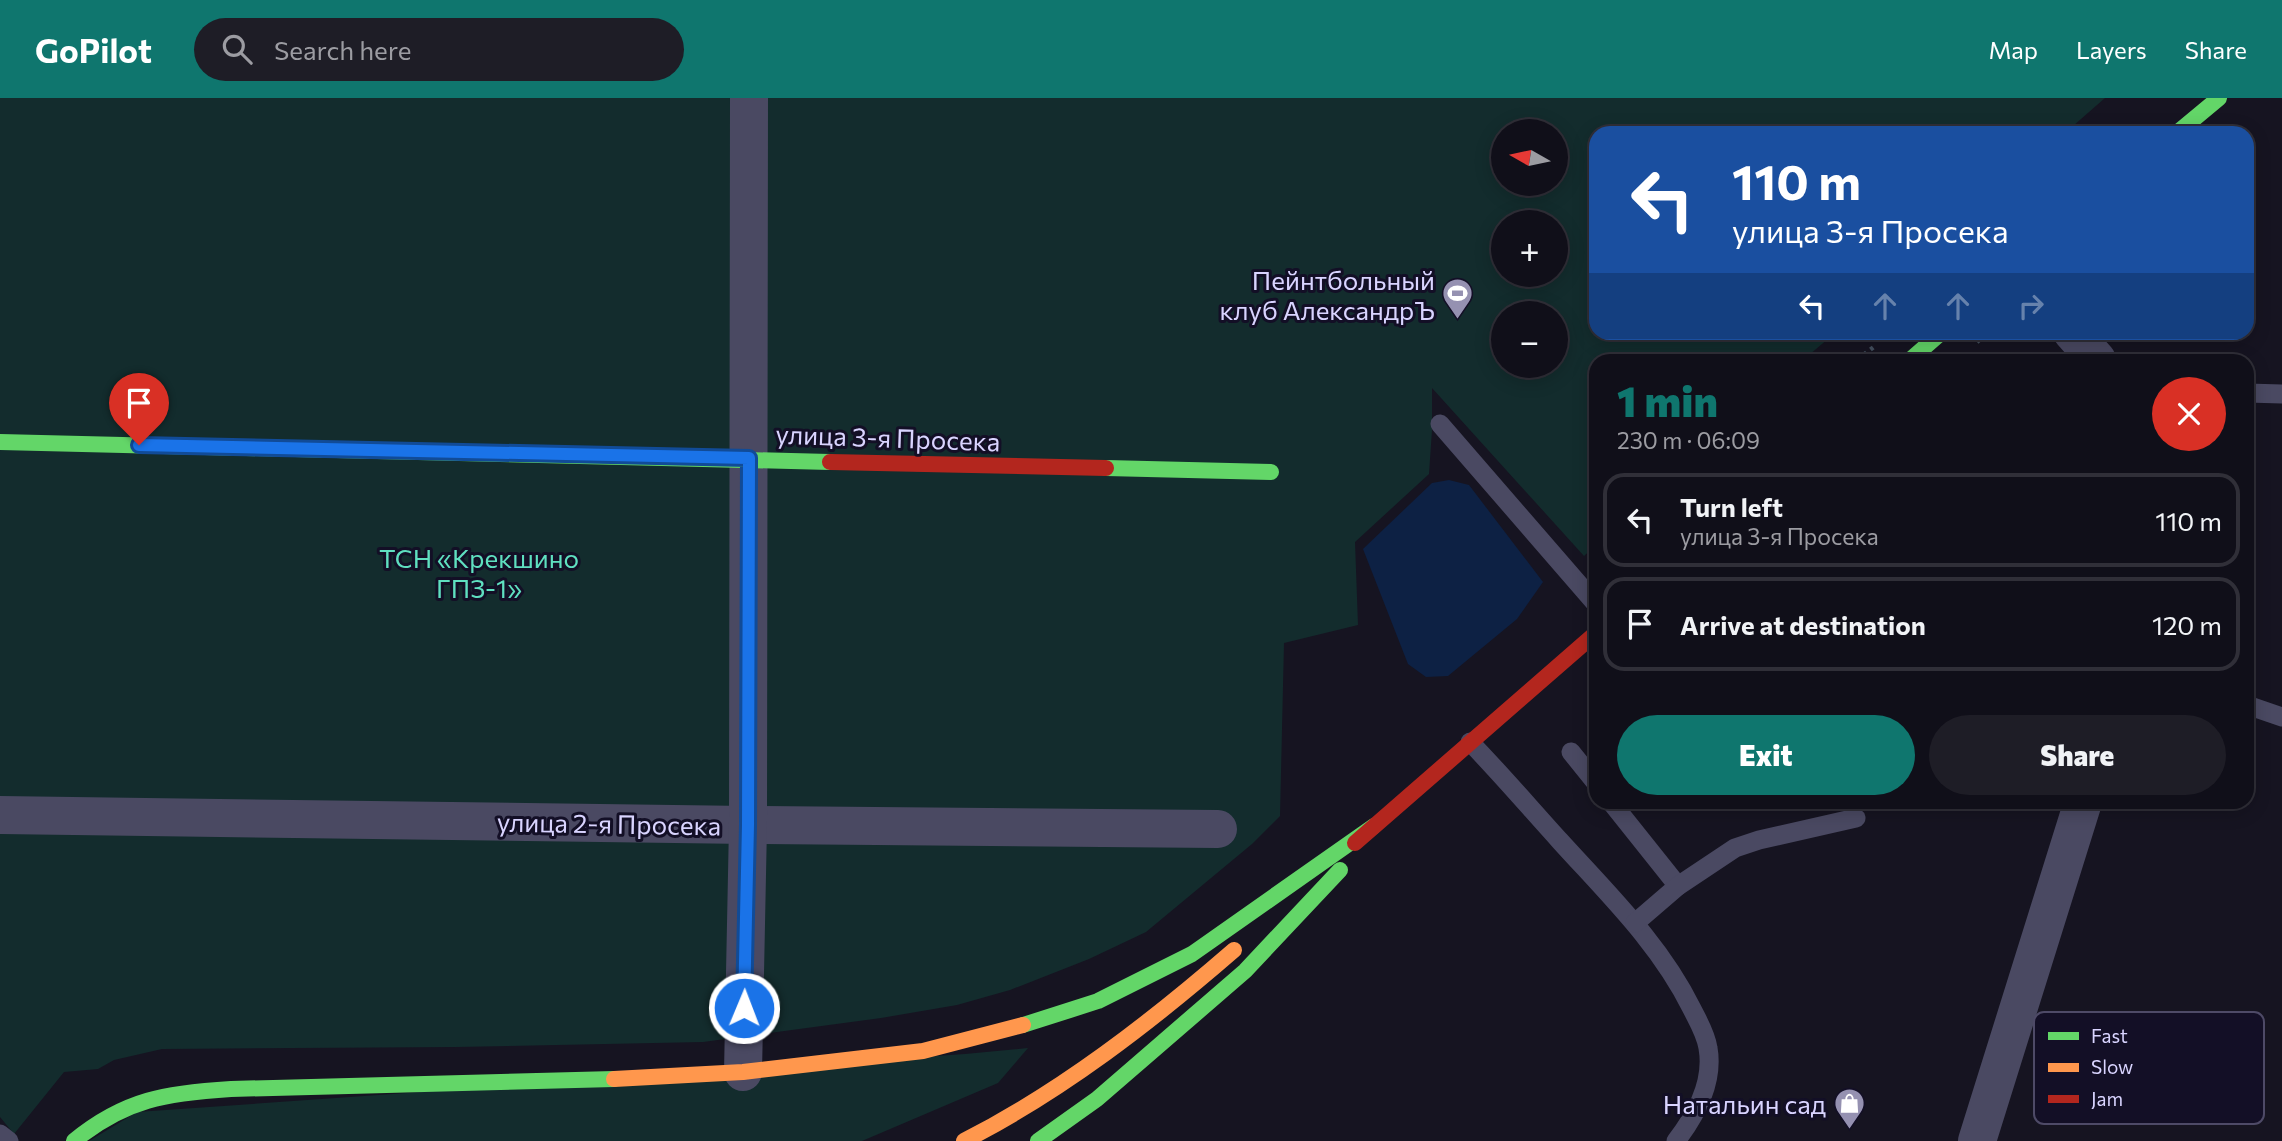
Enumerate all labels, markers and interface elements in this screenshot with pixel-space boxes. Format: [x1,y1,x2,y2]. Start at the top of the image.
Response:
search box [194,18,684,81]
text: GoPilot [35,29,152,70]
icon: search [218,30,256,68]
text: Search here [274,34,411,65]
text: Map [1989,35,2038,64]
text: Layers [2076,35,2147,64]
text: Share [2185,35,2247,64]
north arrow [1491,119,1568,196]
map controls [1491,119,1568,378]
text: 110 m [1732,150,1861,210]
icon: left [1617,154,1708,245]
button: + [1491,210,1568,287]
text: улица 3-я Просека [1732,210,2009,250]
place label: Пейнтбольный клуб АлександрЪ [1220,264,1435,325]
sports icon: Пейнтбольный клуб АлександрЪ [1441,277,1475,321]
icon: left [1793,287,1831,325]
icon: ahead [1866,287,1904,325]
icon: ahead [1939,287,1977,325]
icon: right [2012,287,2050,325]
button: − [1491,301,1568,378]
pin [109,373,169,445]
text: 1 min [1617,374,1718,426]
button: close [2152,377,2226,451]
icon: arrive [120,384,158,422]
street label: улица 3-я Просека [775,418,1001,456]
text: 230 m · 06:09 [1617,426,1760,454]
text: Turn left [1680,491,1783,522]
icon: left [1621,501,1659,539]
text: 110 m [2155,505,2222,536]
text: улица 3-я Просека [1680,522,1879,550]
park label: ТСН «Крекшино ГПЗ-1» [379,542,579,603]
icon: arrive [1621,605,1659,643]
text: Arrive at destination [1680,609,1926,640]
text: 120 m [2152,609,2222,640]
button: Exit [1617,715,1915,795]
button: Share [1929,715,2226,795]
street label: улица 2-я Просека [497,806,721,840]
position arrow [707,971,781,1045]
legend [2034,1012,2264,1124]
text: Fast [2091,1024,2128,1047]
text: Slow [2091,1055,2133,1078]
shop icon: Натальин сад [1832,1086,1866,1130]
text: Jam [2091,1087,2123,1110]
place label: Натальин сад [1663,1088,1826,1119]

